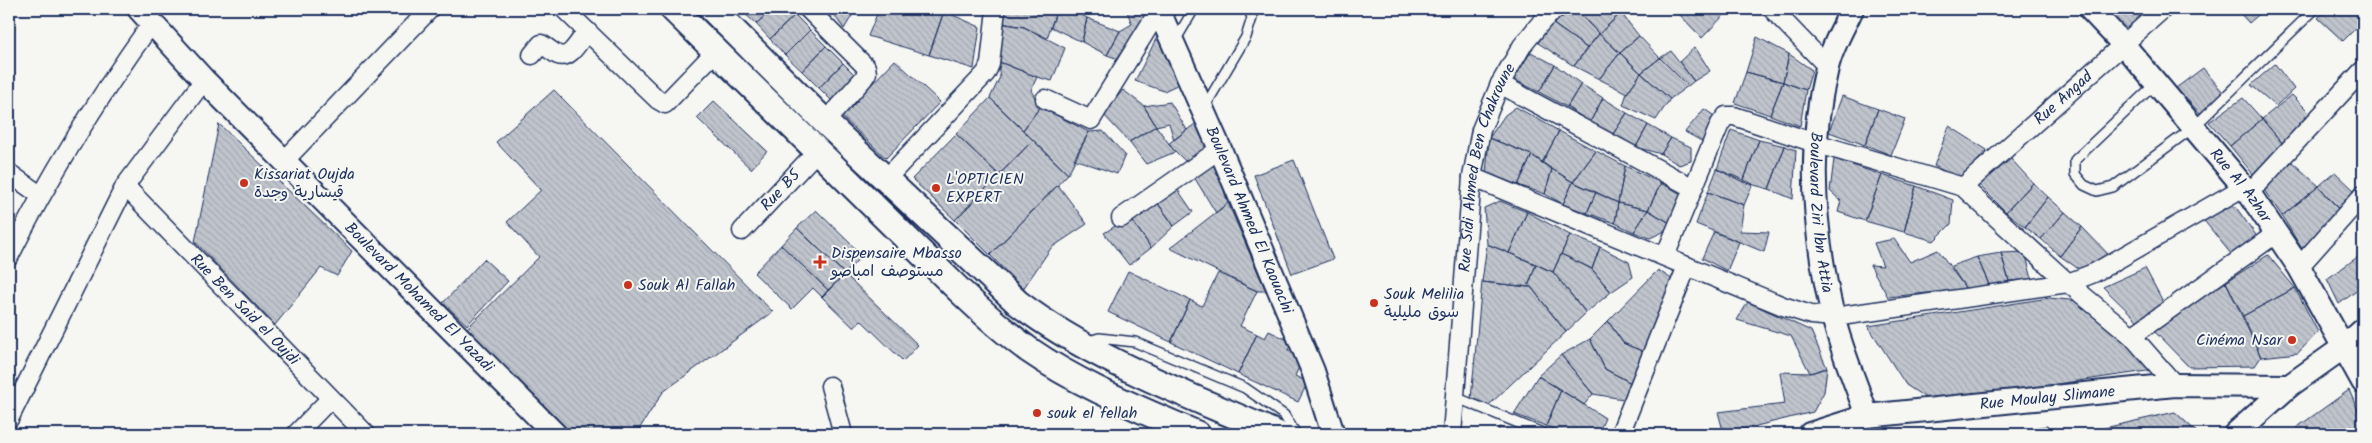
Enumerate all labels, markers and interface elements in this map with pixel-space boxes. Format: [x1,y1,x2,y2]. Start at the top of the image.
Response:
street label: Rue Sidi Ahmed Ben Chakroune [1452,58,1522,273]
street label: Rue Angad [2028,64,2099,131]
street label: Boulevard Ahmed El Kaouachi [1199,122,1301,319]
street label: Boulevard Ziri Ibn Attia [1802,131,1840,295]
street label: Rue Al Azhar [2203,142,2279,229]
place label: Kissariat Oujda قيسارية وجدة [254,162,355,205]
street label: Rue B5 [754,163,807,217]
place label: L'OPTICIEN EXPERT [946,167,1024,210]
marker: Kissariat Oujda قيسارية وجدة [238,177,250,189]
marker: L'OPTICIEN EXPERT [930,182,942,194]
street label: Boulevard Mohamed El Yazadi [339,216,501,379]
place label: Dispensaire Mbasso مستوصف امباصو [829,241,962,284]
street label: Rue Ben Said el Oujdi [184,247,306,372]
marker: Dispensaire Mbasso مستوصف امباصو [813,255,827,269]
place label: Souk Al Fallah [638,273,735,298]
marker: Souk Al Fallah [622,279,634,291]
place label: Souk Melilia سوق مليلية [1384,282,1464,325]
marker: Souk Melilia سوق مليلية [1368,297,1380,309]
place label: Cinéma Nsar [2196,328,2284,353]
marker: Cinéma Nsar [2286,334,2298,346]
street label: Rue Moulay Slimane [1978,379,2116,417]
place label: souk el fellah [1047,401,1137,426]
marker: souk el fellah [1031,407,1043,419]

